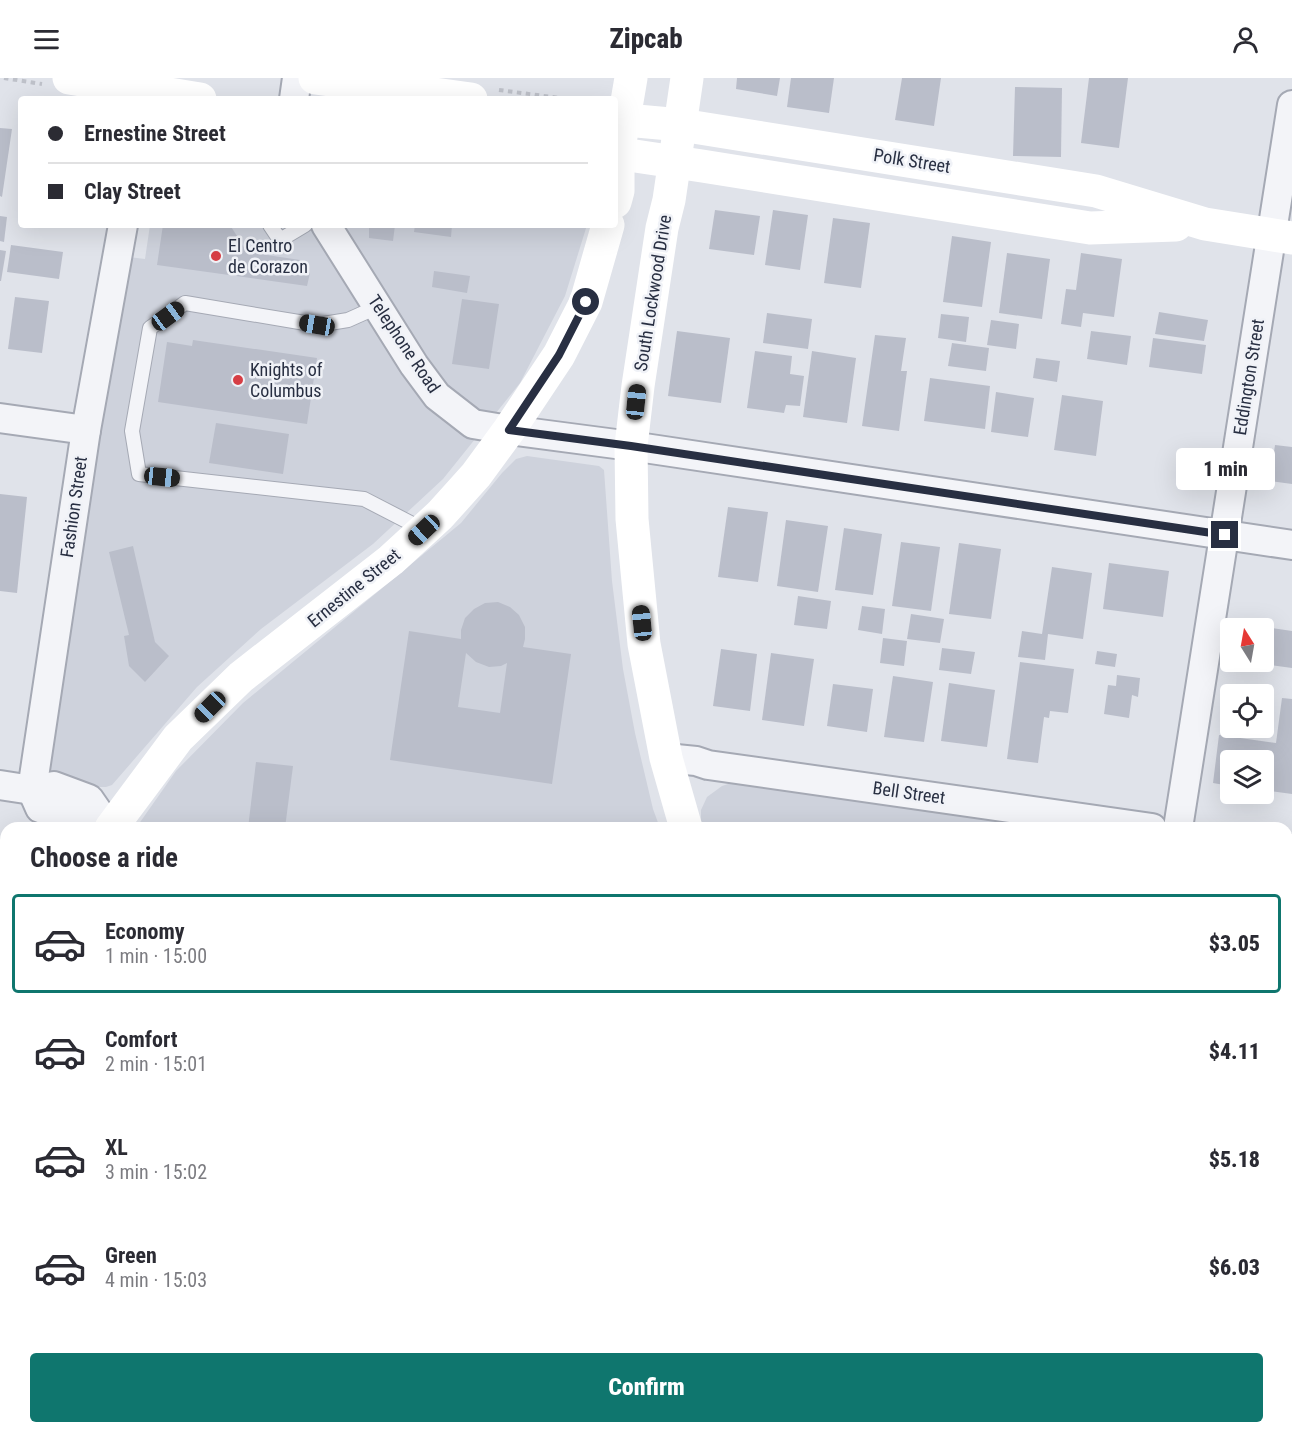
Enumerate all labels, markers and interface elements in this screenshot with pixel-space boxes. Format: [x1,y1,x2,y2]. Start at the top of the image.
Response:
icon: menu [30,23,63,56]
text: Zipcab [609,23,683,55]
icon: person [1229,23,1262,56]
text: Ernestine Street [84,121,226,146]
street label: Polk Street [872,144,952,177]
text: Clay Street [84,179,181,204]
street label: South Lockwood Drive [630,213,675,373]
place label: El Centro de Corazon [228,235,308,277]
marker: El Centro de Corazon [209,249,223,263]
route start [572,288,599,315]
street label: Telephone Road [364,291,445,397]
car [148,298,188,334]
car [298,313,336,337]
street label: Eddington Street [1229,317,1268,437]
place label: Knights of Columbus [250,359,323,401]
marker: Knights of Columbus [231,373,245,387]
car [625,383,647,421]
callout: 1 min [1176,448,1274,490]
street label: Fashion Street [56,455,91,559]
text: 1 min [1203,457,1248,481]
car [143,466,181,488]
car [405,511,443,549]
route end [1211,521,1238,548]
street label: Ernestine Street [303,544,404,631]
car [631,604,653,642]
north arrow [1220,618,1274,672]
map controls [1220,618,1274,804]
button: locate [1220,684,1274,738]
car [191,688,229,726]
button: layers [1220,750,1274,804]
street label: Bell Street [872,777,947,808]
text: Choose a ride [30,842,178,874]
icon: car [33,917,87,971]
text: Economy [105,919,185,944]
text: $3.05 [1209,931,1260,956]
text: 1 min · 15:00 [105,944,207,968]
icon: car [33,1025,87,1079]
text: Comfort [105,1027,178,1052]
text: $4.11 [1209,1039,1260,1064]
text: 2 min · 15:01 [105,1052,207,1076]
icon: car [33,1133,87,1187]
text: XL [105,1135,128,1160]
text: $5.18 [1209,1147,1260,1172]
text: 3 min · 15:02 [105,1160,207,1184]
icon: car [33,1241,87,1295]
text: Green [105,1243,157,1268]
text: $6.03 [1209,1255,1260,1280]
text: 4 min · 15:03 [105,1268,207,1292]
button: Confirm [30,1353,1263,1422]

